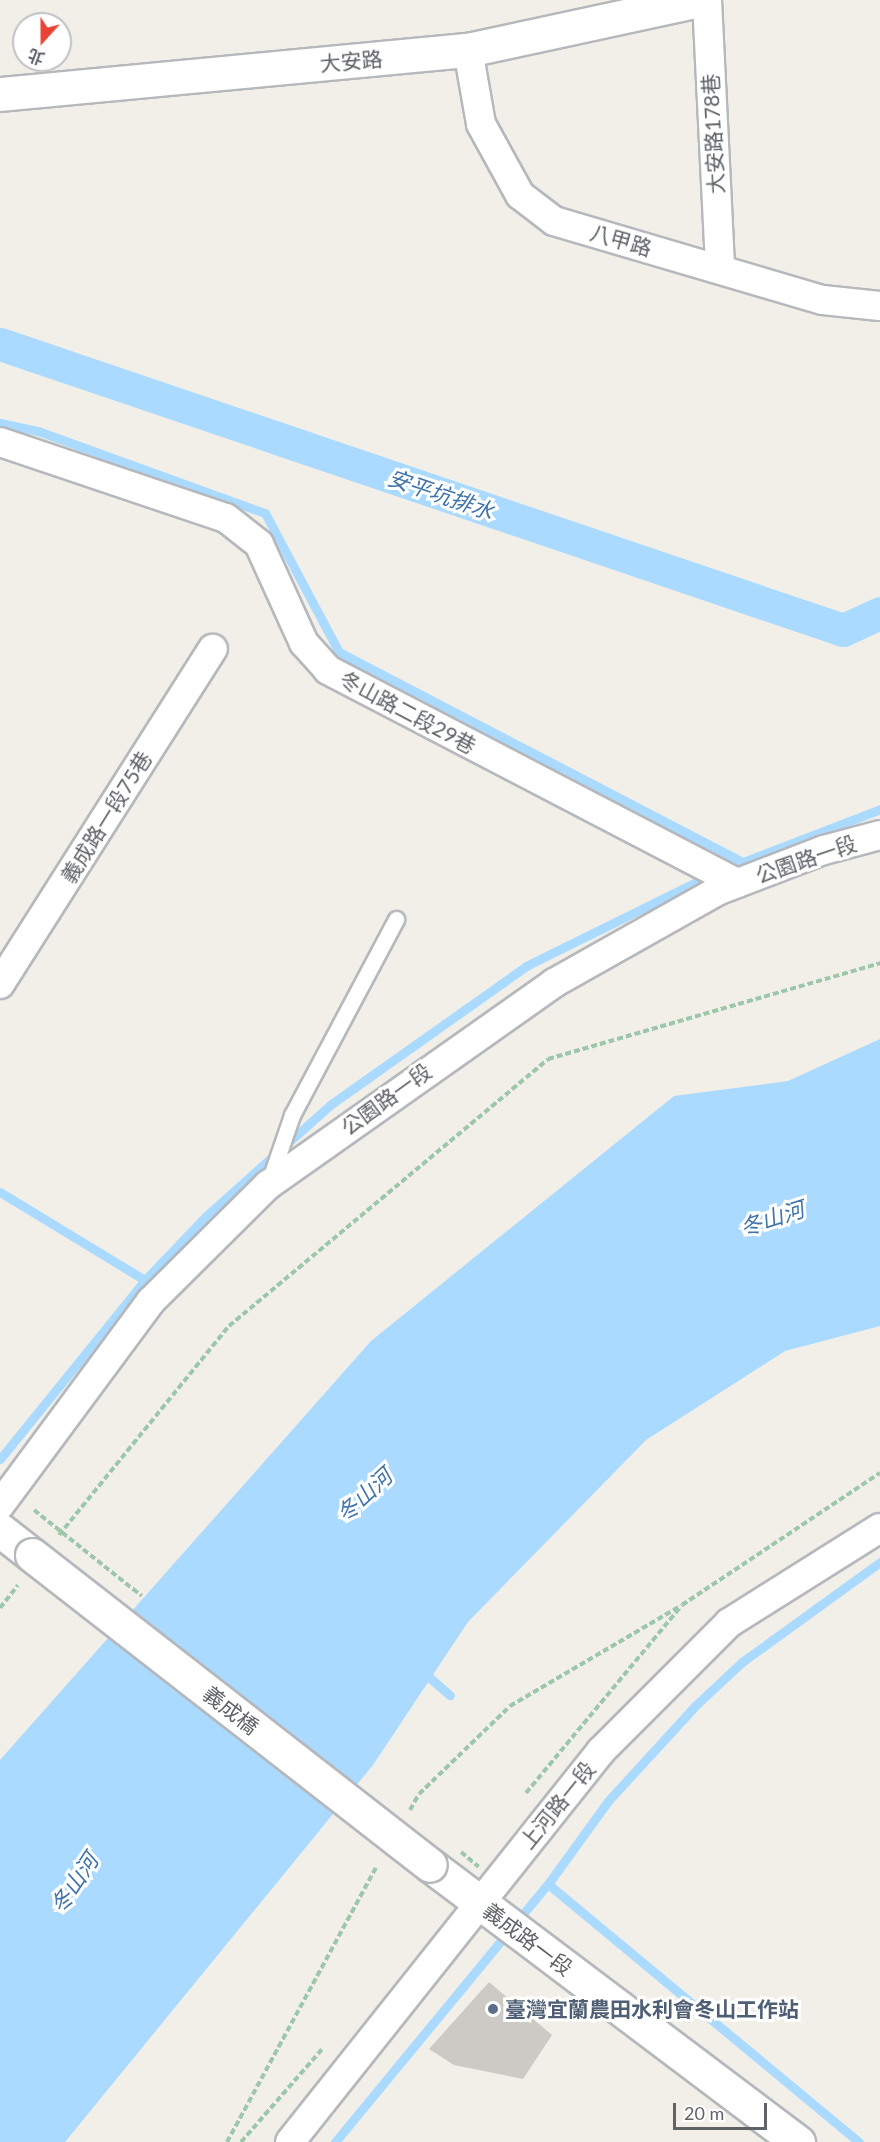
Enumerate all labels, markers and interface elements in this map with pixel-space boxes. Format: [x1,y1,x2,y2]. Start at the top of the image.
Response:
north arrow [12,12,72,72]
text: 北 [25,46,47,69]
street label: 大安路 [319,46,383,76]
street label: 大安路178巷 [697,73,729,195]
street label: 八甲路 [587,219,655,261]
water label: 安平坑排水 [385,464,497,524]
street label: 冬山路二段29巷 [336,666,480,758]
street label: 義成路一段75巷 [55,747,157,887]
street label: 公園路一段 [752,830,860,888]
street label: 公園路一段 [336,1058,436,1140]
water label: 冬山河 [737,1195,807,1241]
water label: 冬山河 [331,1463,397,1527]
street label: 義成橋 [198,1681,264,1739]
street label: 上河路一段 [514,1756,600,1854]
water label: 冬山河 [45,1848,103,1918]
street label: 義成路一段 [478,1897,578,1981]
place label: 臺灣宜蘭農田水利會冬山工作站 [505,1996,799,2022]
marker: 臺灣宜蘭農田水利會冬山工作站 [486,2002,500,2016]
scale bar [676,2091,770,2129]
text: 20 m [684,2102,724,2124]

